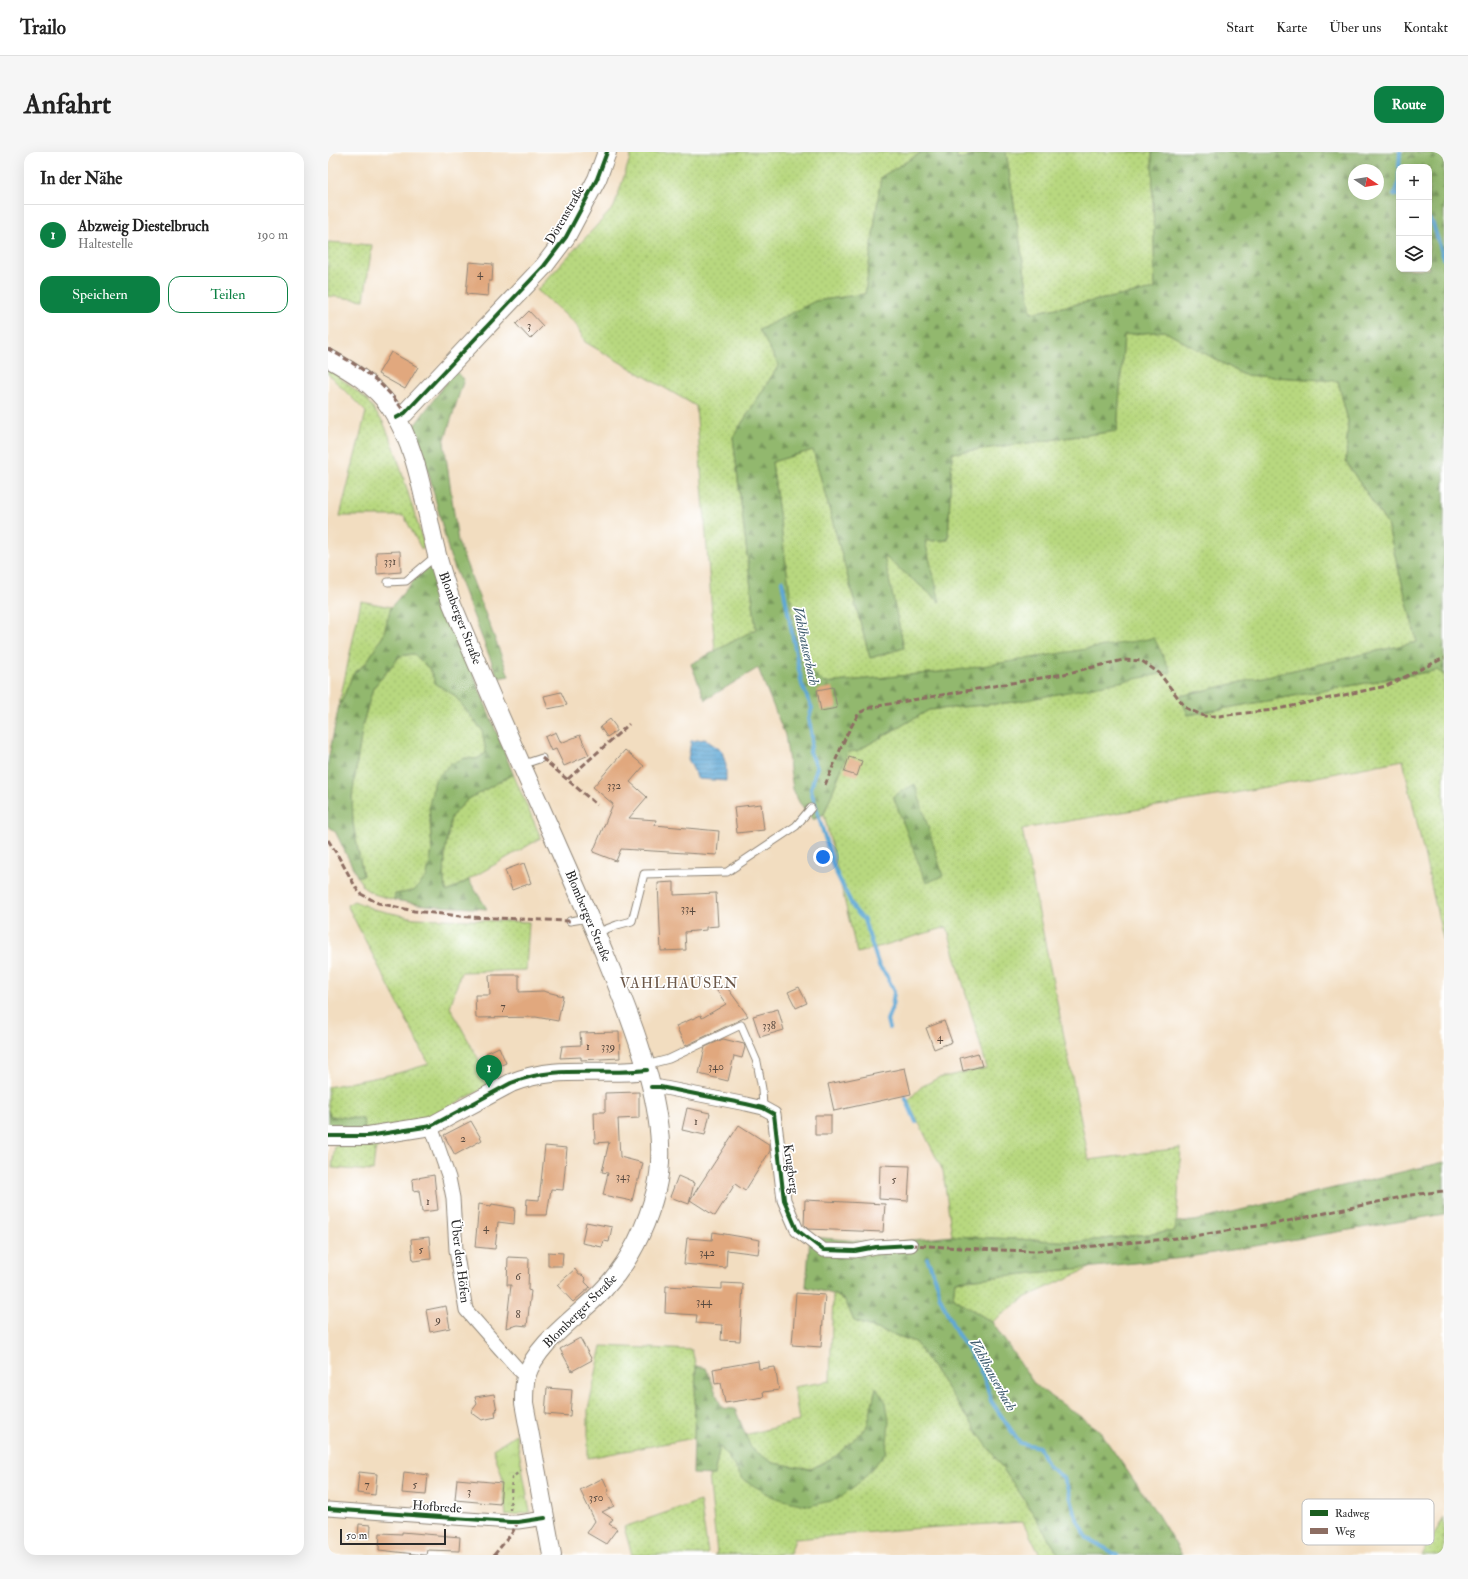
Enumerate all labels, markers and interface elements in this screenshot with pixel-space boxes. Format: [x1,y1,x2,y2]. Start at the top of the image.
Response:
text: Trailo [20,16,66,40]
text: Start [1226,19,1254,36]
text: Karte [1276,19,1307,36]
text: Über uns [1329,19,1381,36]
text: Kontakt [1403,19,1448,36]
button: Route [1374,86,1444,123]
text: Anfahrt [24,87,111,122]
north arrow [1348,164,1384,200]
map controls [1396,164,1432,272]
button: + [1396,164,1432,200]
text: In der Nähe [40,168,122,189]
street label: Dörenstraße [542,182,588,247]
button: − [1396,200,1432,236]
text: Abzweig Diestelbruch [78,217,209,236]
text: 1 [51,227,55,243]
text: 190 m [257,227,288,243]
text: Haltestelle [78,236,133,252]
button: layers [1396,236,1432,272]
house number: 4 [477,267,484,280]
button: Speichern [40,276,160,313]
button: Teilen [168,276,288,313]
house number: 3 [527,319,531,332]
house number: 331 [384,555,396,568]
street label: Blomberger Straße [435,569,485,667]
water label: Vahlhauserbach [789,605,823,687]
house number: 332 [607,779,621,792]
your location [813,847,833,867]
street label: Blomberger Straße [561,868,615,965]
house number: 334 [681,902,696,915]
district label: VAHLHAUSEN [619,974,739,993]
house number: 7 [500,1000,506,1013]
house number: 338 [762,1019,776,1032]
house number: 4 [937,1031,944,1044]
house number: 1 [586,1040,590,1053]
house number: 339 [601,1040,615,1053]
pin: 1 [476,1055,502,1088]
house number: 340 [708,1060,724,1073]
house number: 1 [694,1115,698,1128]
house number: 2 [460,1132,466,1145]
street label: Krugberg [780,1143,802,1195]
house number: 343 [616,1170,630,1183]
house number: 5 [892,1173,897,1186]
house number: 1 [426,1195,430,1208]
street label: Über den Höfen [447,1218,473,1304]
house number: 4 [483,1221,490,1234]
house number: 5 [419,1243,424,1256]
house number: 342 [699,1246,715,1259]
house number: 6 [515,1270,522,1283]
street label: Blomberger Straße [540,1270,621,1351]
house number: 344 [696,1295,713,1308]
house number: 8 [515,1308,521,1321]
house number: 9 [434,1313,441,1326]
water label: Vahlhauserbach [966,1336,1020,1414]
house number: 7 [364,1478,370,1491]
house number: 5 [413,1478,418,1491]
house number: 3 [467,1485,471,1498]
house number: 350 [589,1491,604,1504]
street label: Hofbrede [412,1497,463,1517]
legend [1302,1499,1434,1545]
text: Radweg [1335,1507,1370,1520]
text: Weg [1334,1525,1356,1538]
scale bar [340,1527,446,1546]
text: 50 m [346,1529,367,1542]

